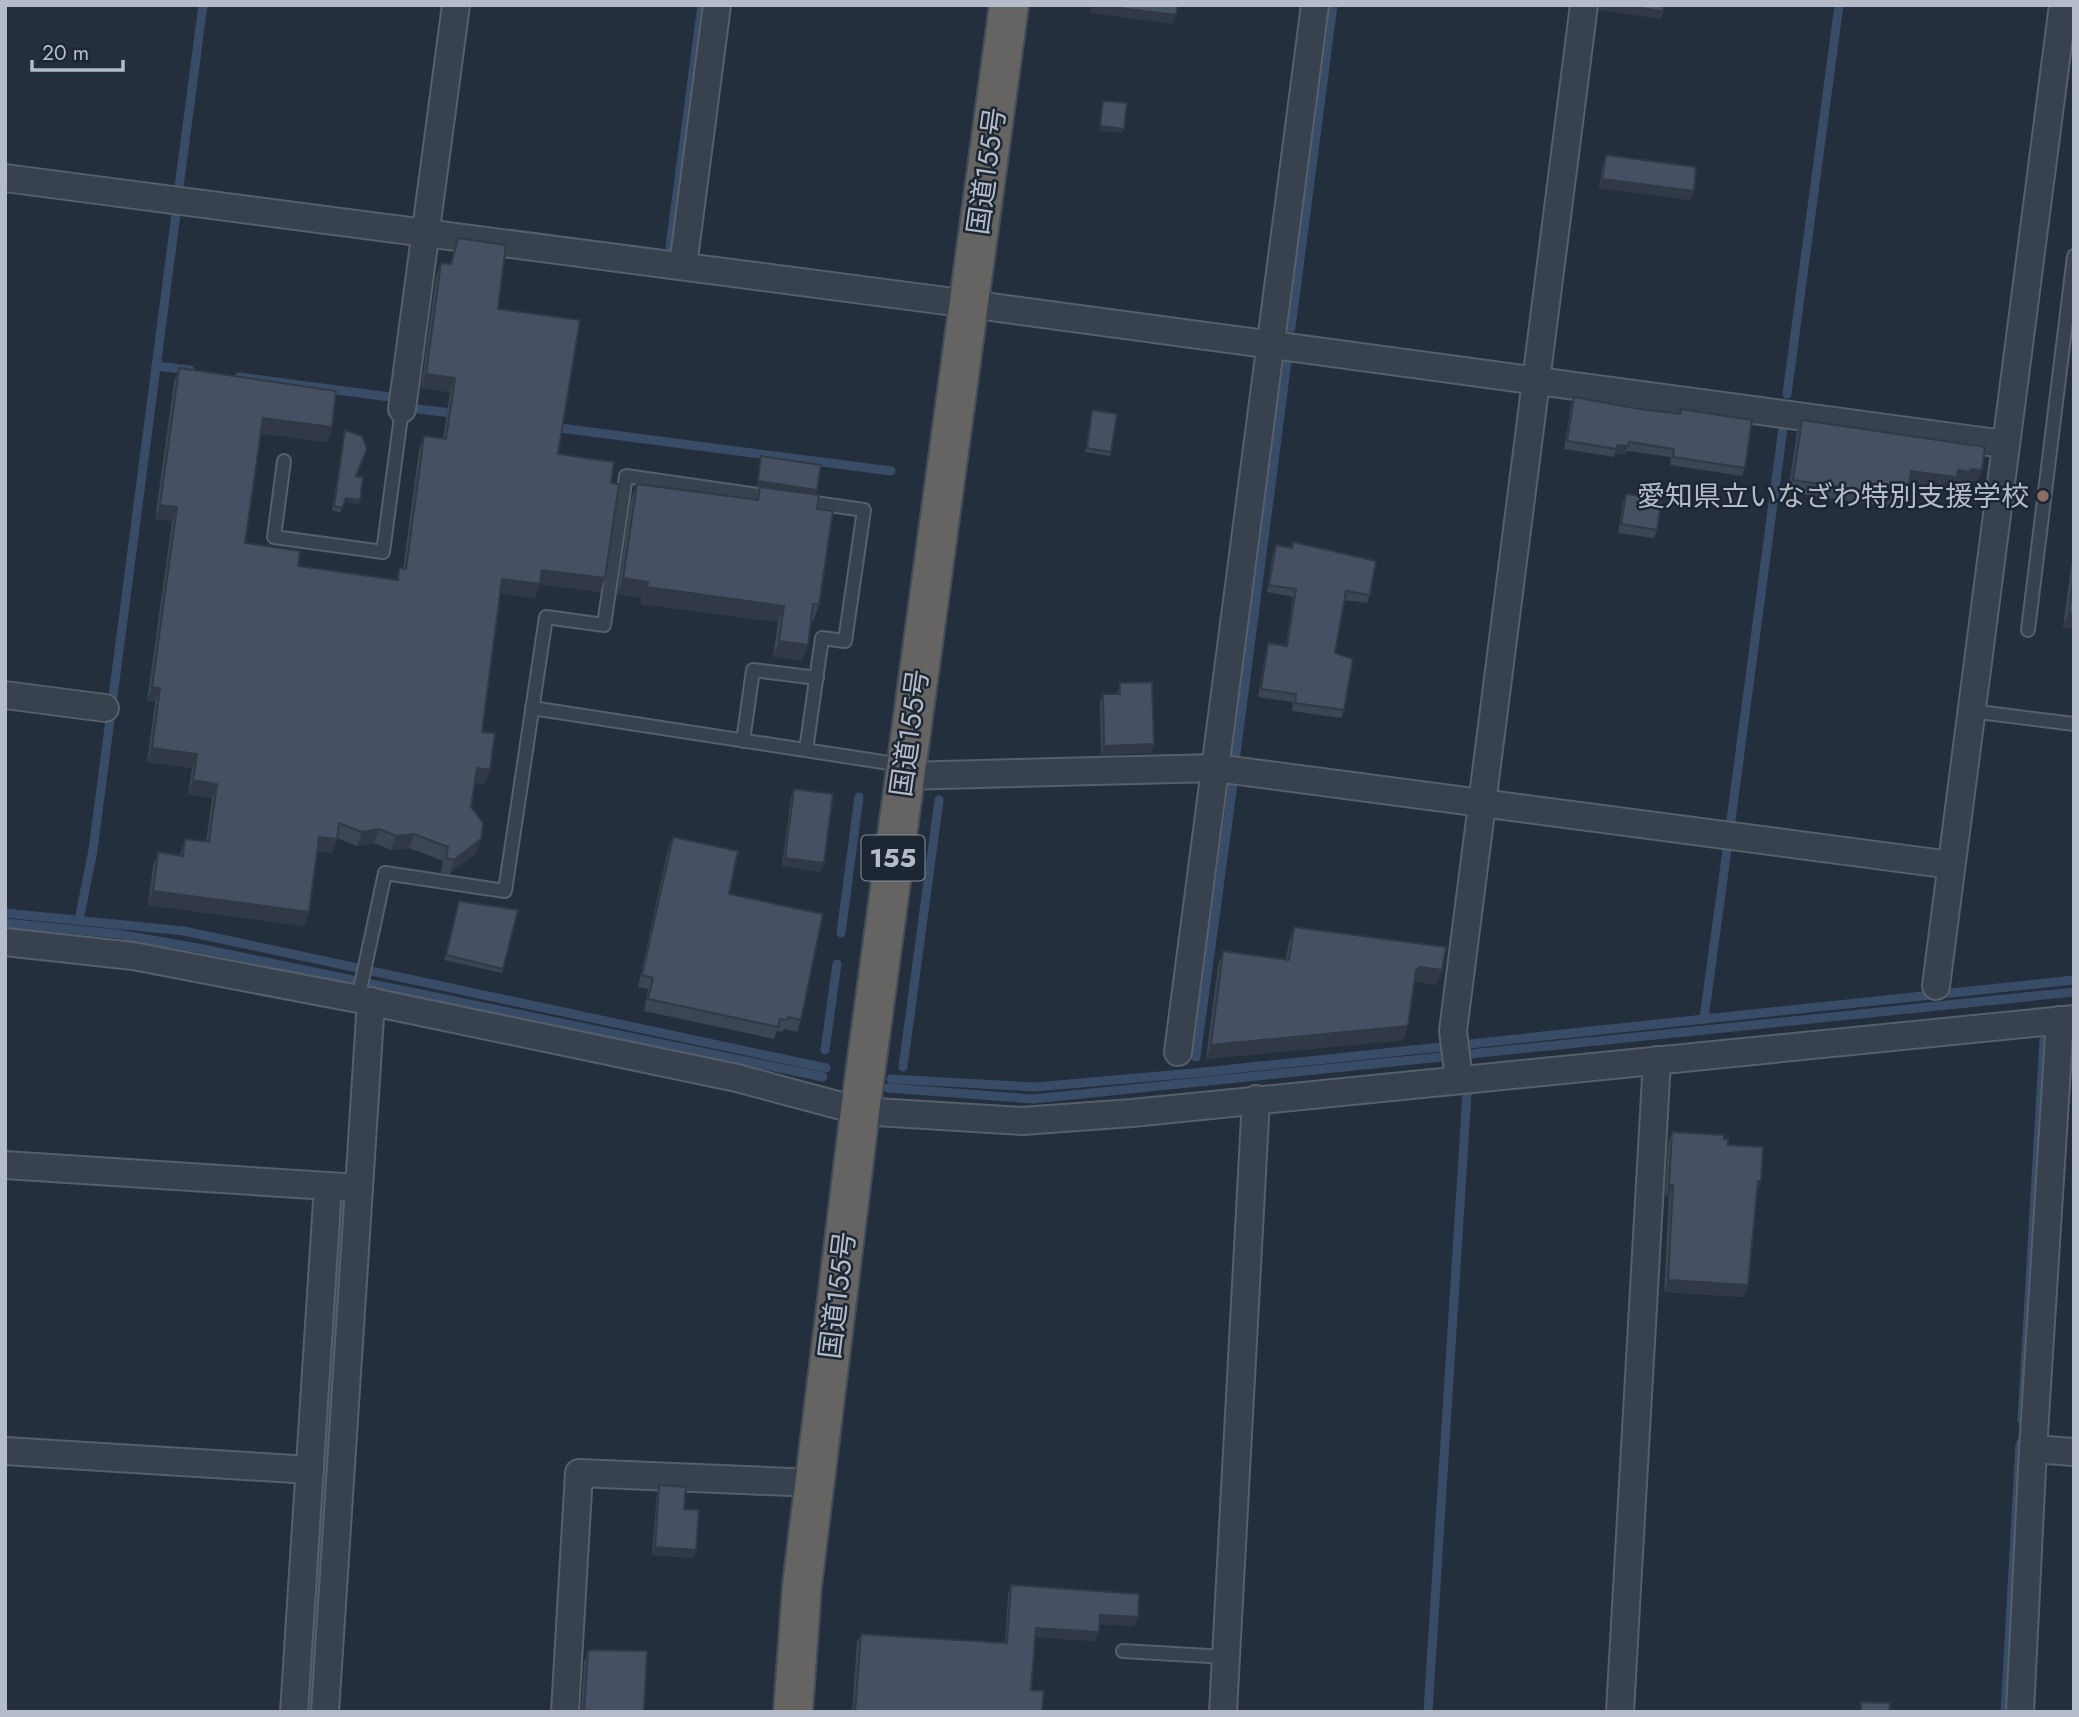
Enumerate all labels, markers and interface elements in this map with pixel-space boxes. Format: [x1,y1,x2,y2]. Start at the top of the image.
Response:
scale bar [32,28,122,72]
text: 20 m [42,38,89,68]
street label: 国道155号 [957,105,1016,237]
place label: 愛知県立いなざわ特別支援学校 [1637,476,2029,517]
marker: 愛知県立いなざわ特別支援学校 [2035,488,2051,504]
street label: 国道155号 [880,667,939,799]
road number: 155 [862,836,924,880]
street label: 国道155号 [809,1229,866,1361]

